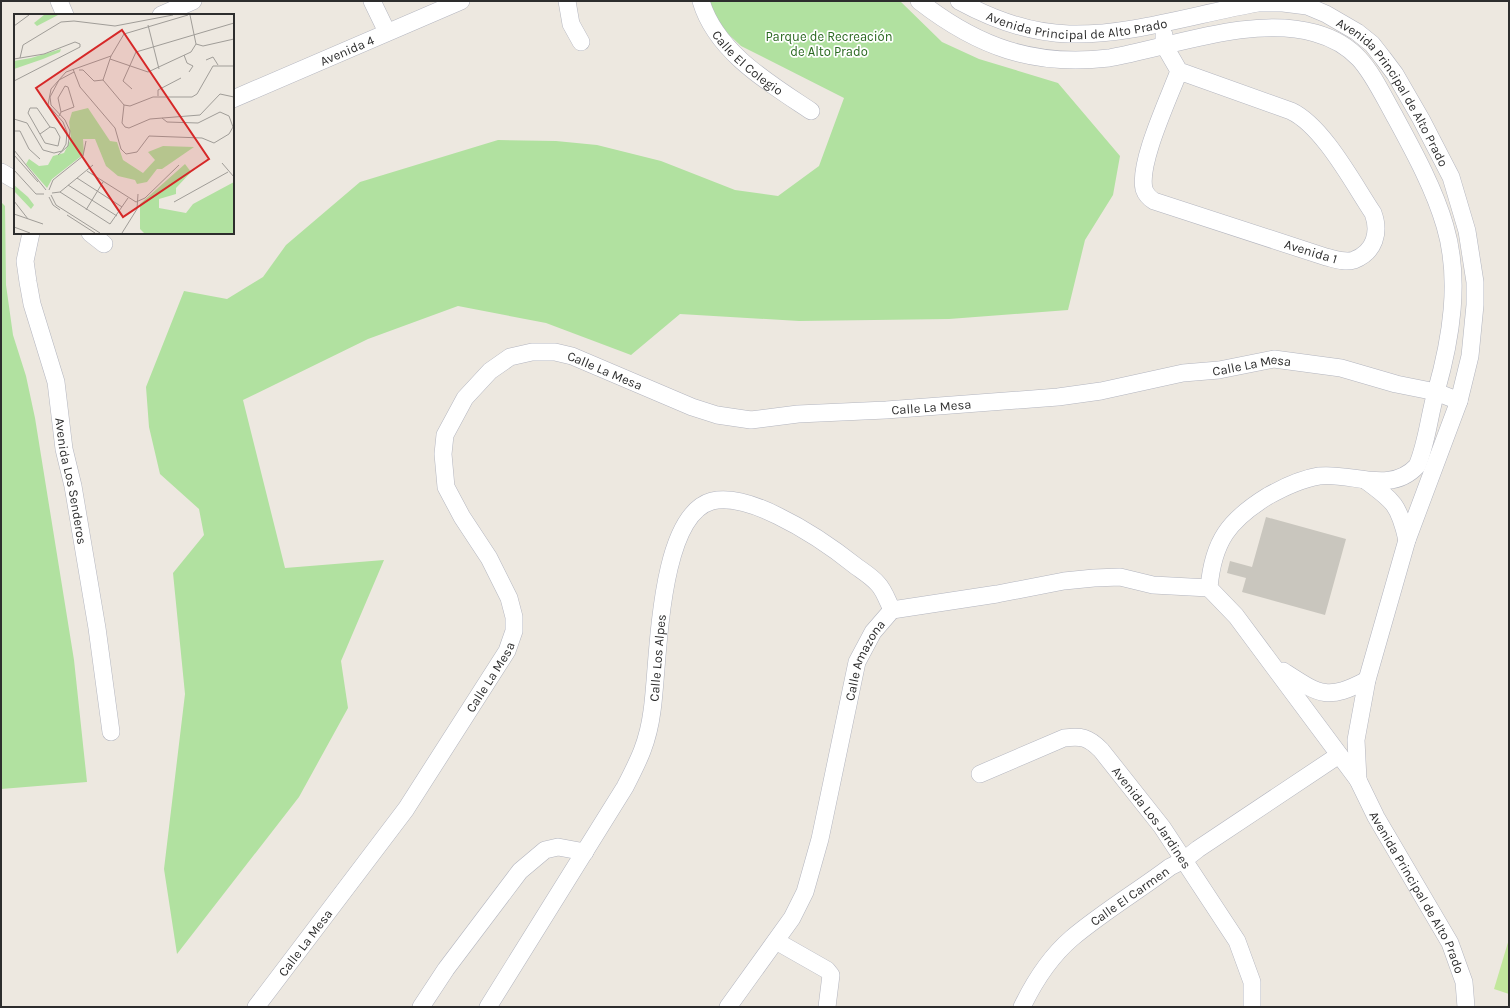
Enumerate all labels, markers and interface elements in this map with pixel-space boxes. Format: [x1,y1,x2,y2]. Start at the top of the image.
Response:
street label: Avenida Principal de Alto Prado [984,8,1169,42]
inset map [14,14,234,234]
street label: Avenida Principal de Alto Prado [1334,15,1451,169]
street label: Calle El Colegio [709,27,786,98]
park label: Parque de Recreación de Alto Prado [765,29,893,59]
street label: Avenida 4 [318,32,376,69]
street label: Avenida 1 [1283,236,1339,267]
street label: Calle La Mesa [566,348,645,393]
street label: Calle La Mesa [1212,352,1292,379]
street label: Calle La Mesa [891,397,972,418]
street label: Avenida Los Senderos [52,417,90,546]
street label: Calle Los Alpes [646,613,669,702]
street label: Calle Amazona [842,617,888,702]
street label: Calle La Mesa [463,640,518,715]
street label: Avenida Los Jardines [1109,764,1194,872]
street label: Avenida Principal de Alto Prado [1366,809,1467,976]
street label: Calle El Carmen [1087,863,1172,929]
street label: Calle La Mesa [275,906,336,979]

